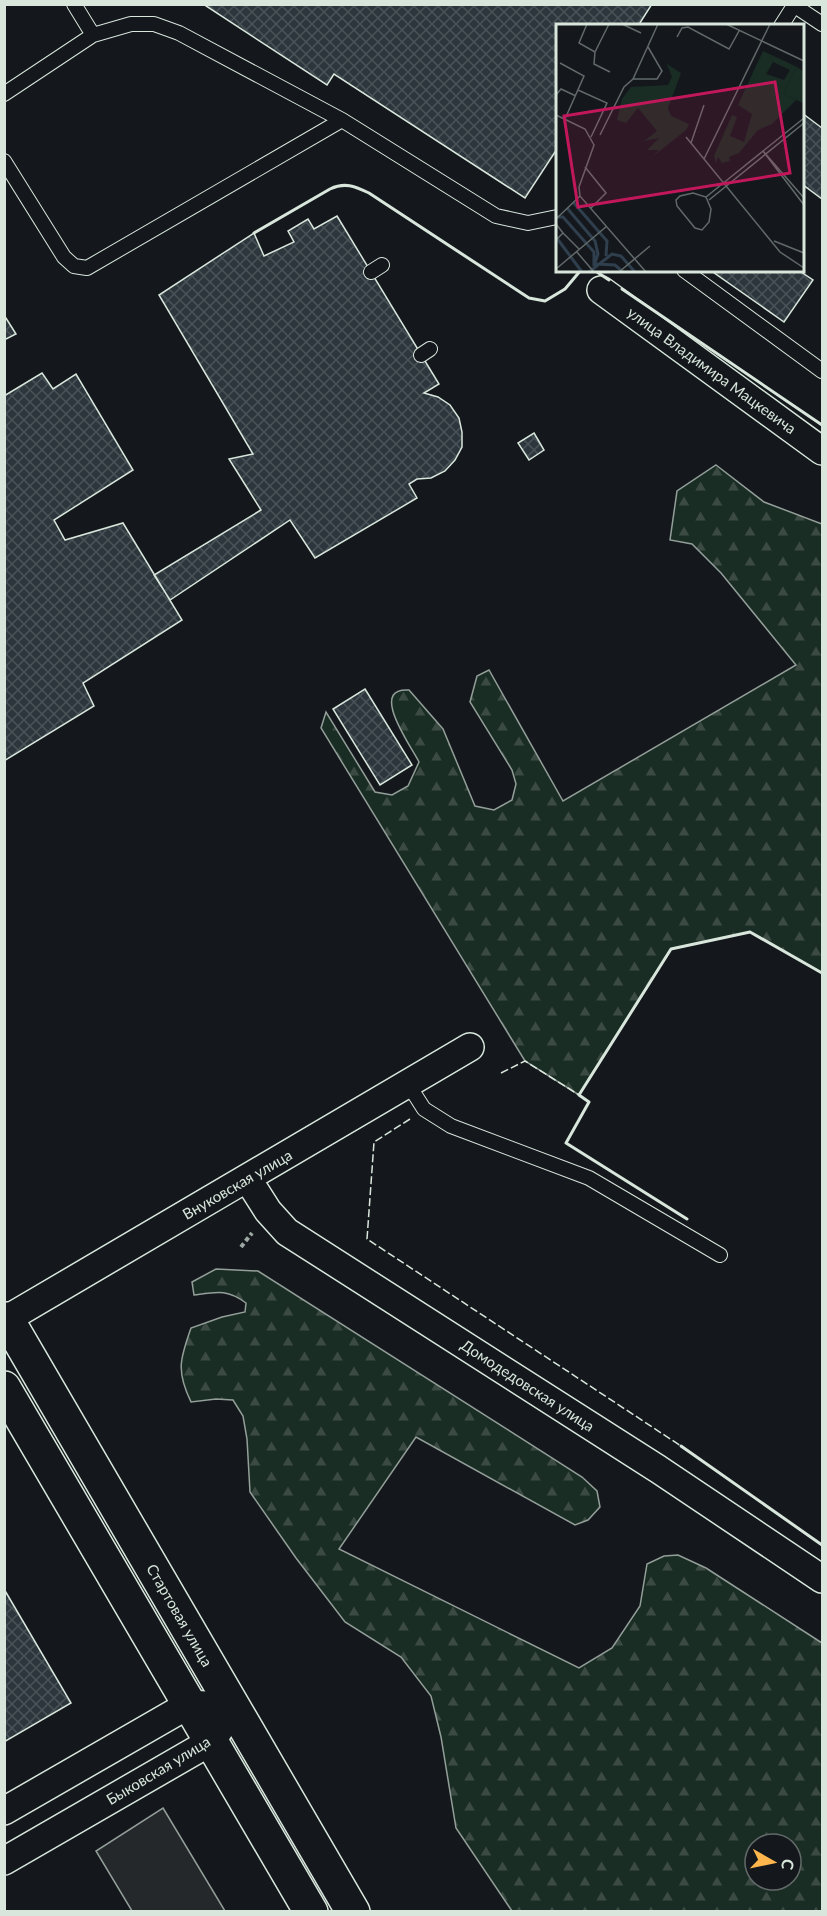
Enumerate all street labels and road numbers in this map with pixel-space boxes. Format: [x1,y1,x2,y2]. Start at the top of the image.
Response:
street label: улица Владимира Мацкевича [624,303,800,437]
street label: Внуковская улица [179,1145,295,1223]
street label: Домодедовская улица [458,1335,598,1435]
street label: Стартовая улица [143,1560,217,1670]
street label: Быковская улица [103,1732,213,1808]

